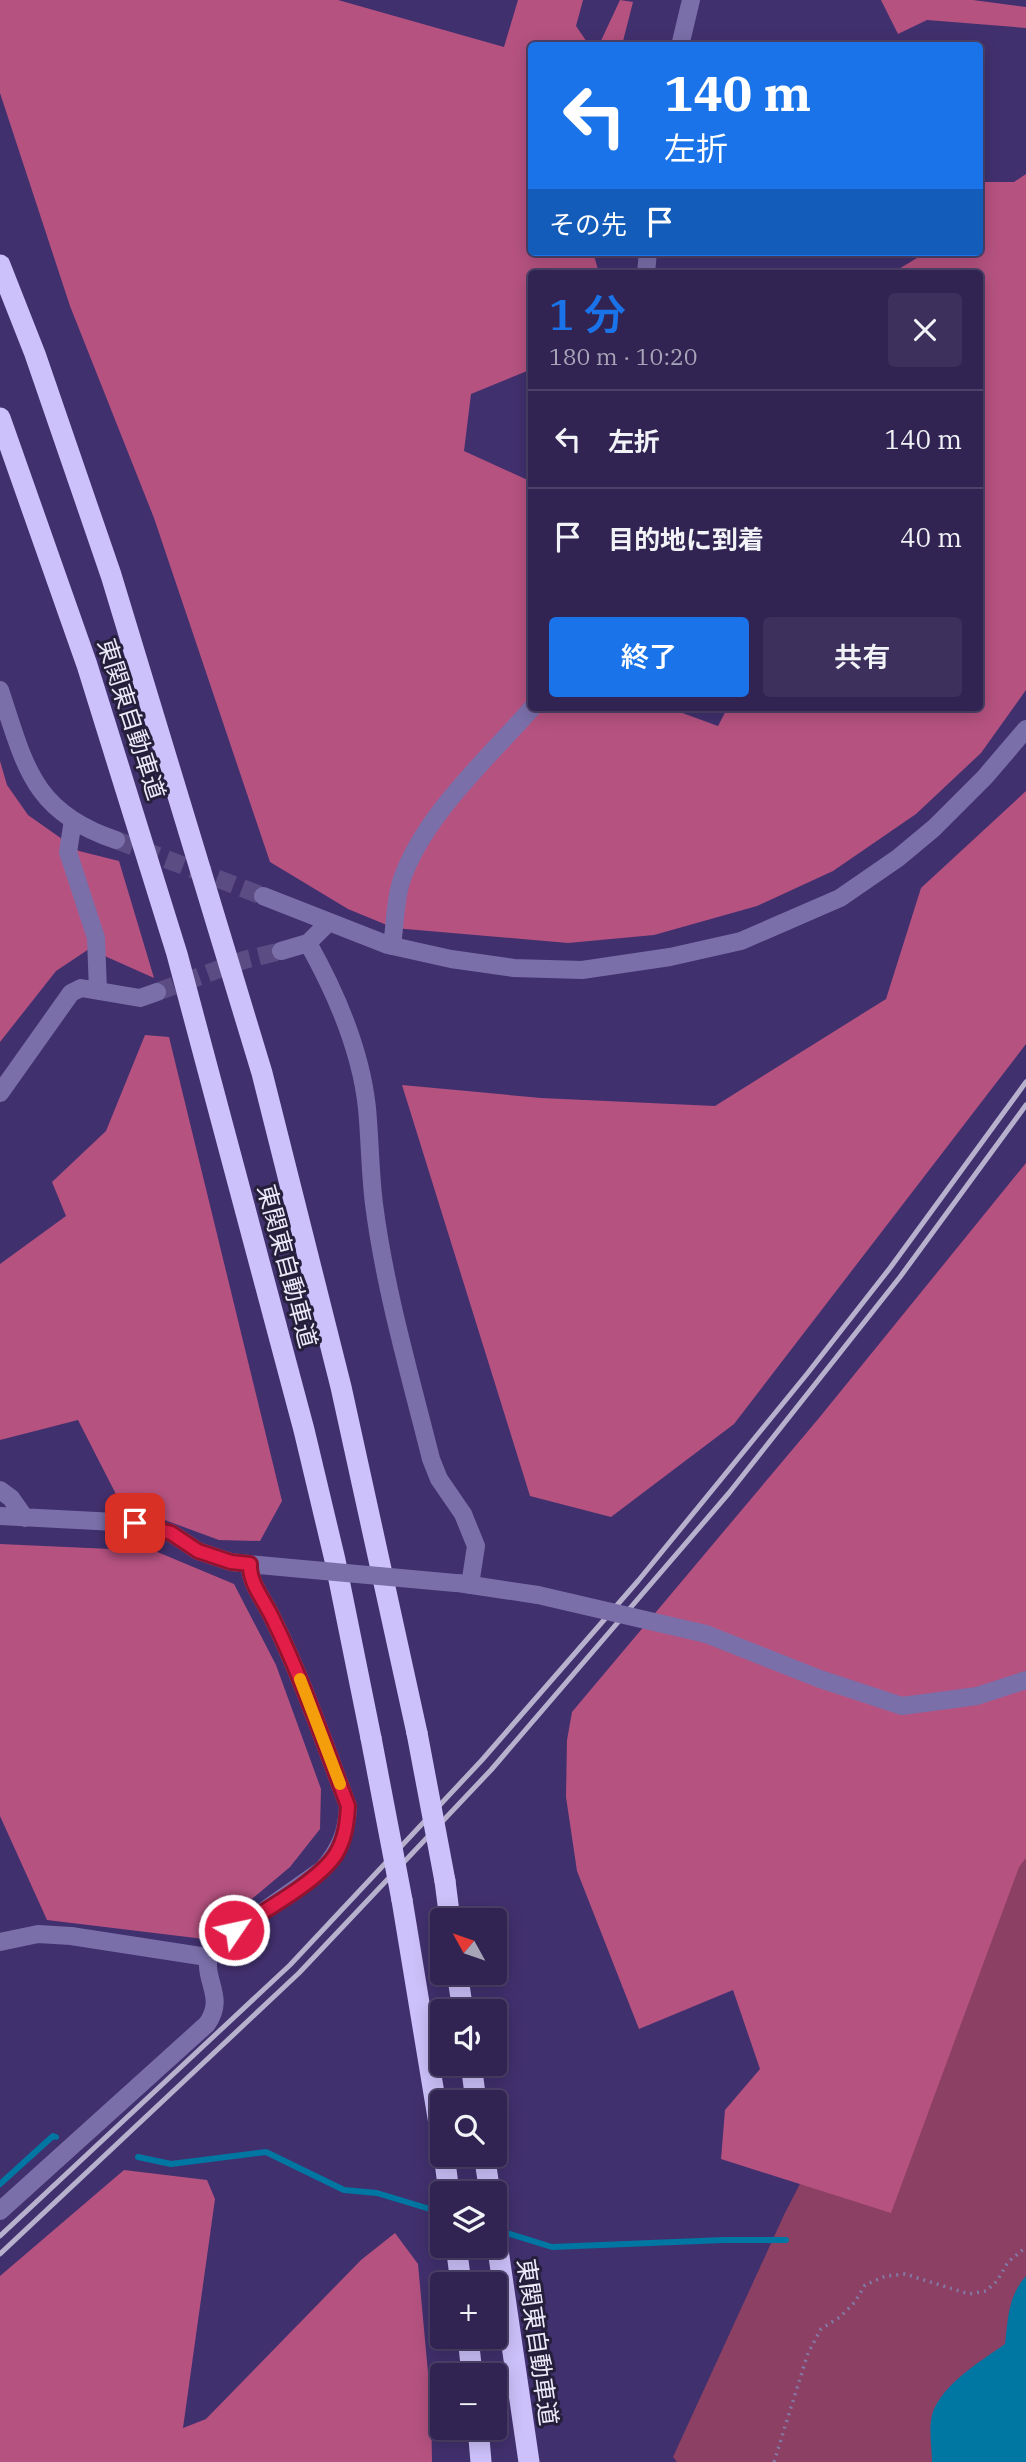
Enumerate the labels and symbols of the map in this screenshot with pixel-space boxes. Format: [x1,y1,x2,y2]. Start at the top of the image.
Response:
street label: 東関東自動車道 [91,634,173,804]
street label: 東関東自動車道 [251,1181,325,1351]
pin [105,1493,165,1553]
position arrow [197,1893,271,1967]
north arrow [430,1908,508,1984]
street label: 東関東自動車道 [510,2257,566,2427]

